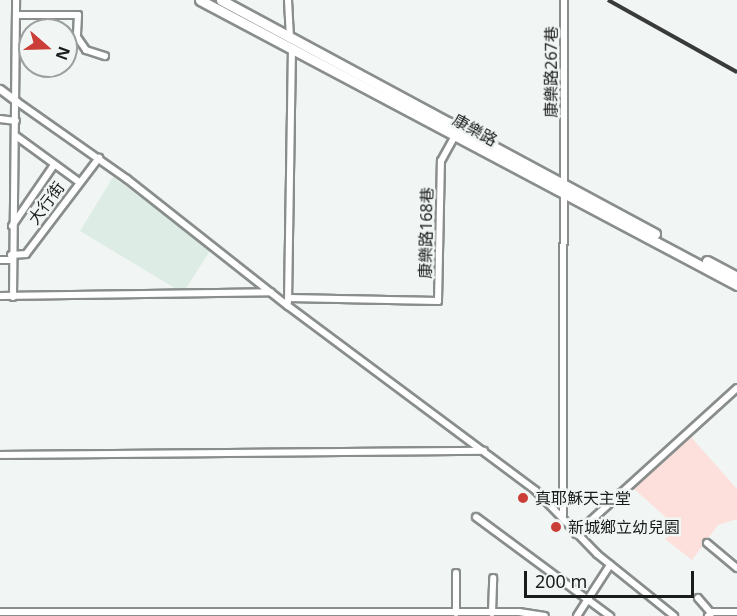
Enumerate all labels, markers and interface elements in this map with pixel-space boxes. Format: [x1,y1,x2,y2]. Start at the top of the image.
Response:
north arrow [18,18,78,78]
street label: 康樂路267巷 [541,26,561,118]
text: N [50,44,76,63]
street label: 康樂路 [449,110,501,150]
street label: 大行街 [24,178,68,228]
street label: 康樂路168巷 [416,187,436,279]
place label: 真耶穌天主堂 [535,488,631,508]
marker: 真耶穌天主堂 [516,491,530,505]
place label: 新城鄉立幼兒園 [568,517,680,537]
marker: 新城鄉立幼兒園 [549,520,563,534]
scale bar [527,559,696,597]
text: 200 m [535,569,587,593]

